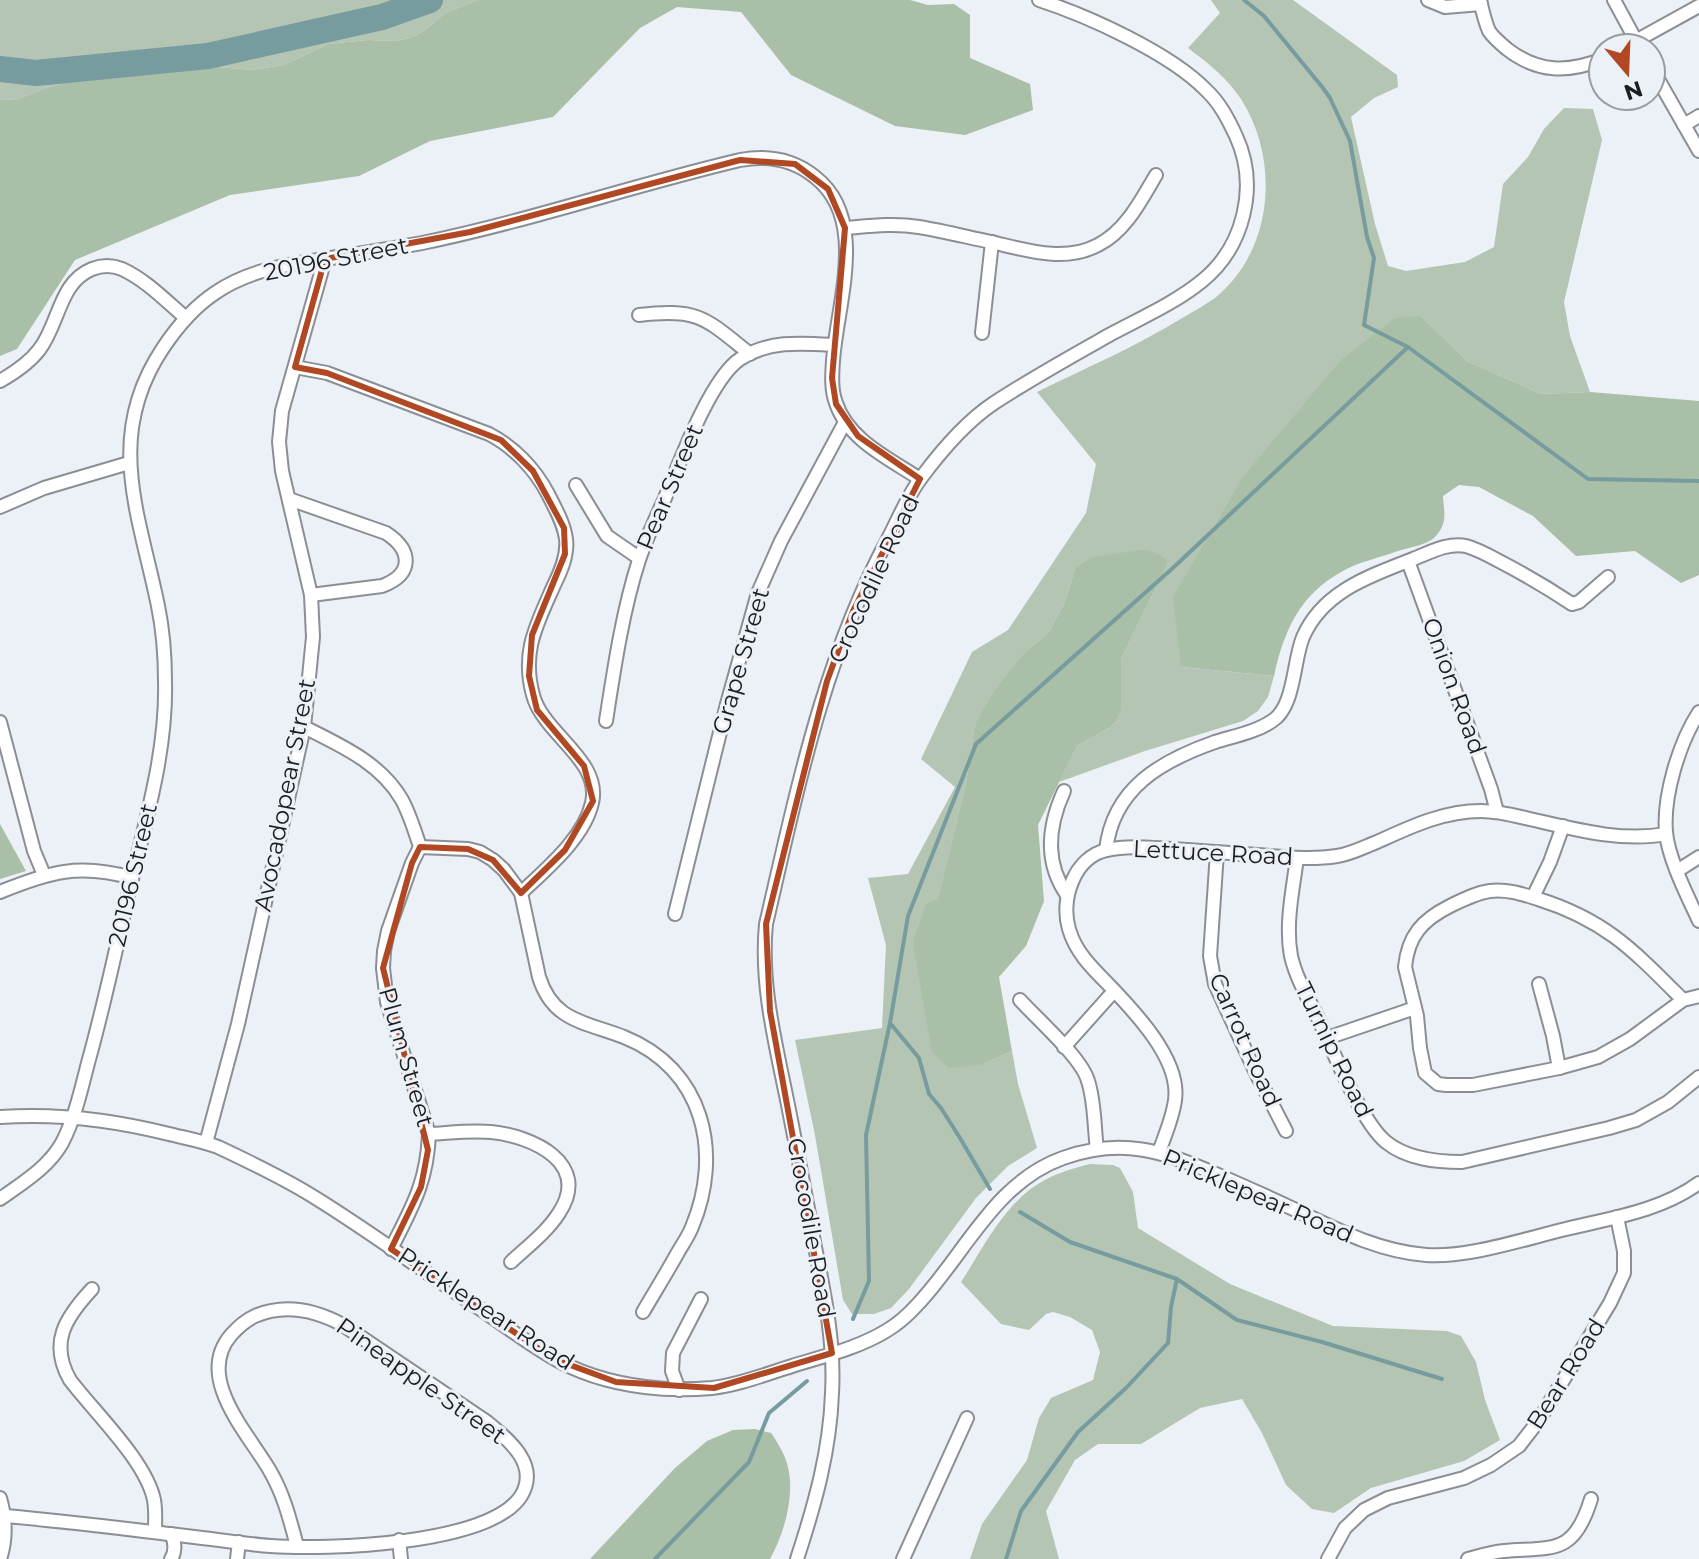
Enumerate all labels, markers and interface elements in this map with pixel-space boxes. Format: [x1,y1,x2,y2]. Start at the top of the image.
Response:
north arrow [1587,32,1667,112]
text: N [1621,75,1646,106]
street label: 20196 Street [261,230,411,287]
street label: Pear Street [630,419,709,554]
street label: Crocodile Road [822,490,925,668]
street label: Grape Street [706,584,775,737]
street label: Onion Road [1416,614,1493,758]
street label: Avocadopear Street [248,676,321,914]
street label: 20196 Street [102,800,163,949]
street label: Lettuce Road [1132,834,1294,871]
street label: Carrot Road [1203,968,1288,1111]
street label: Turnip Road [1289,977,1380,1122]
street label: Plum Street [373,984,440,1130]
street label: Crocodile Road [781,1136,842,1320]
street label: Pricklepear Road [1158,1142,1358,1249]
street label: Pricklepear Road [393,1241,580,1376]
street label: Pineapple Street [331,1311,512,1450]
street label: Bear Road [1520,1313,1611,1434]

